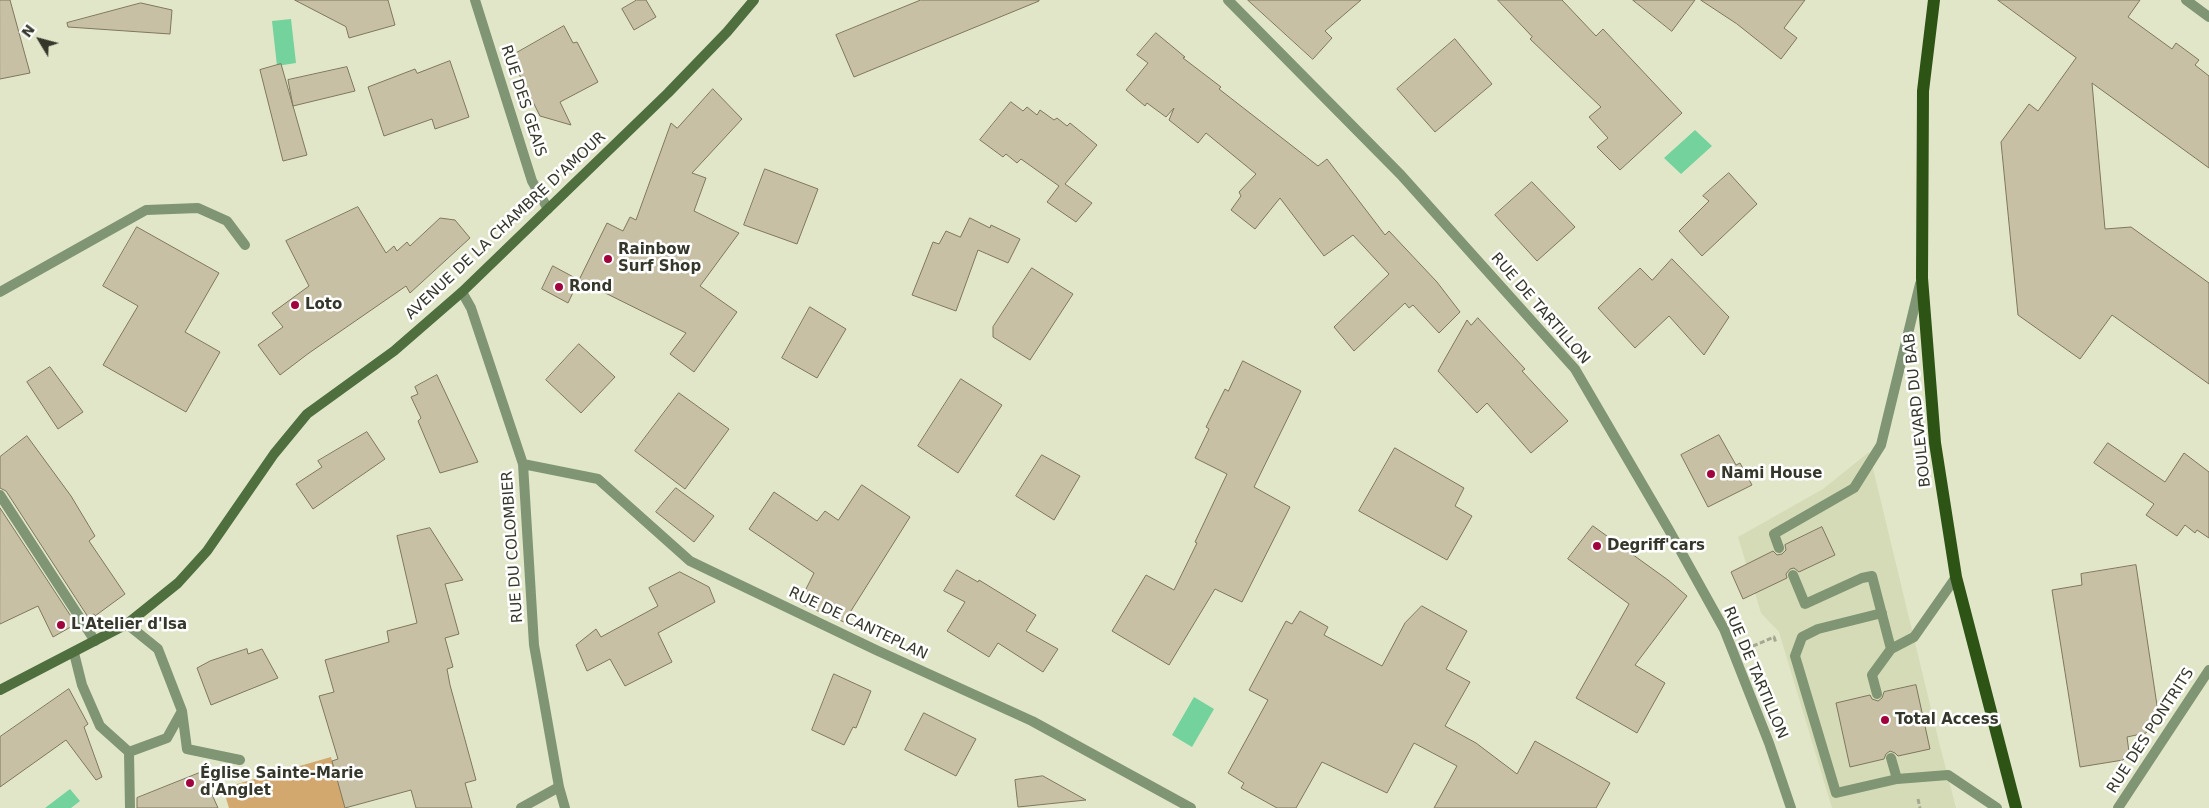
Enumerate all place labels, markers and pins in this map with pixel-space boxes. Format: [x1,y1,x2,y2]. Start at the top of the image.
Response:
place label: Rainbow Surf Shop [618,241,701,276]
marker: Rainbow Surf Shop [602,253,614,265]
place label: Rond [569,278,612,296]
marker: Rond [553,281,565,293]
place label: Loto [305,296,342,314]
marker: Loto [289,299,301,311]
place label: Nami House [1721,465,1822,483]
marker: Nami House [1705,468,1717,480]
place label: Degriff'cars [1607,537,1705,555]
marker: Degriff'cars [1591,540,1603,552]
place label: L'Atelier d'Isa [71,616,187,634]
marker: L'Atelier d'Isa [55,619,67,631]
place label: Total Access [1895,711,1999,729]
marker: Total Access [1879,714,1891,726]
place label: Église Sainte-Marie d'Anglet [200,765,364,800]
marker: Église Sainte-Marie d'Anglet [184,777,196,789]

